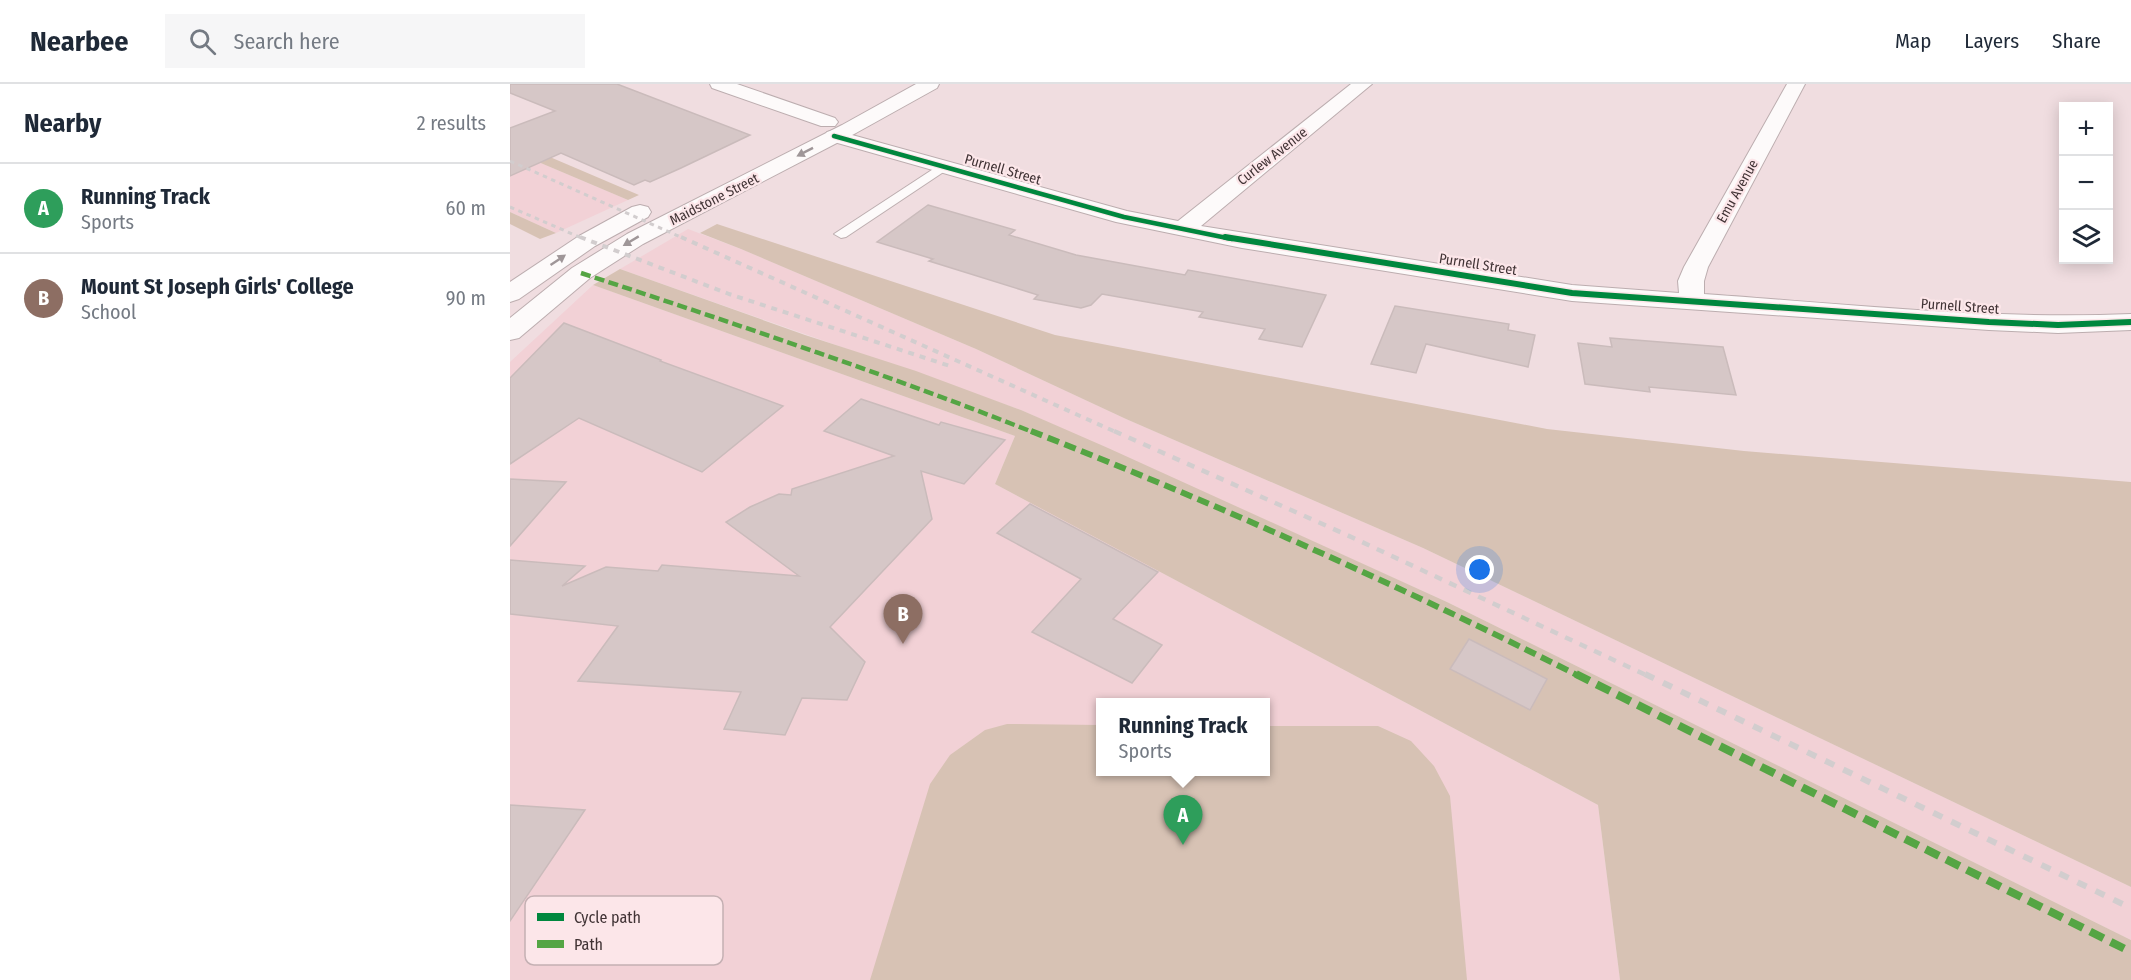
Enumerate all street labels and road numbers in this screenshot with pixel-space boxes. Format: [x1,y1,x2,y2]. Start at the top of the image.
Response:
street label: Curlew Avenue [1234,124,1311,189]
street label: Purnell Street [963,150,1043,189]
street label: Emu Avenue [1713,156,1762,226]
street label: Maidstone Street [667,170,762,229]
street label: Purnell Street [1438,250,1518,279]
street label: Purnell Street [1920,295,2000,318]

